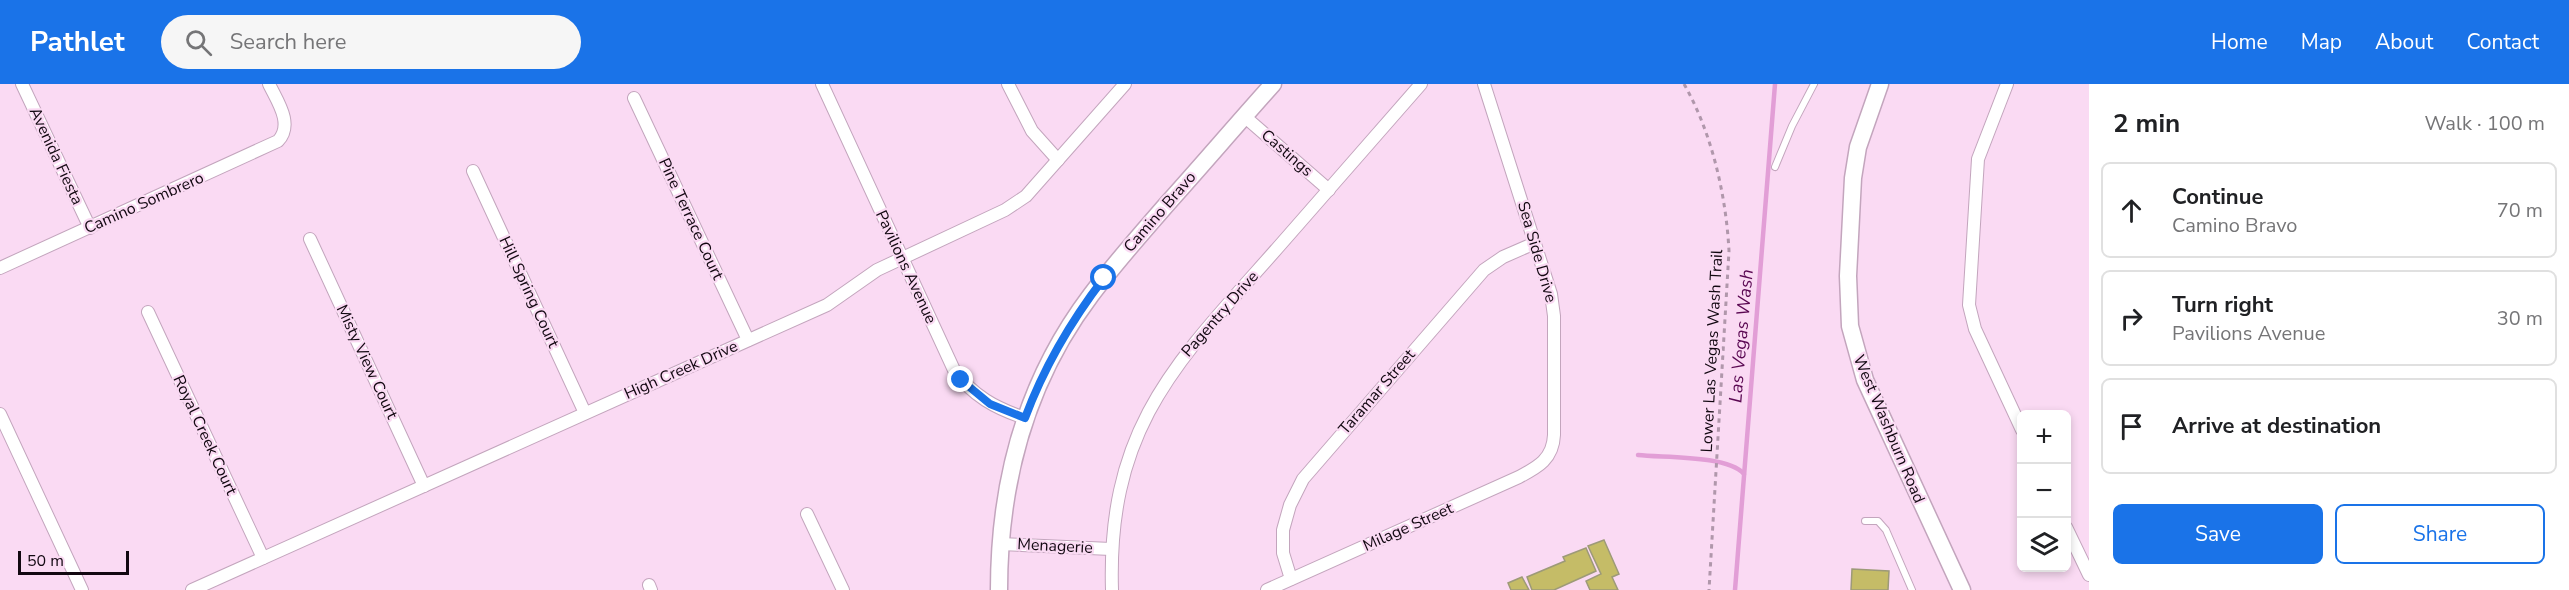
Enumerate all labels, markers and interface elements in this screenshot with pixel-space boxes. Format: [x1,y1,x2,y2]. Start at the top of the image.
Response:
search box [161,15,581,69]
text: Pathlet [30,23,125,61]
icon: search [182,26,215,59]
text: Search here [230,27,346,57]
text: Home [2211,28,2268,56]
text: Map [2301,28,2342,56]
text: About [2375,28,2433,56]
text: Contact [2466,28,2539,56]
street label: Avenida Fiesta [24,104,88,208]
text: 2 min [2113,106,2180,141]
text: Walk · 100 m [2425,110,2545,137]
street label: Castings [1256,124,1318,182]
street label: Pine Terrace Court [653,155,729,284]
street label: Camino Sombrero [81,167,207,239]
street label: Camino Bravo [1119,167,1201,257]
text: Continue [2172,182,2263,212]
icon: ahead [2115,194,2148,227]
text: 70 m [2497,197,2543,224]
street label: Sea Side Drive [1512,199,1562,305]
street label: Pavilions Avenue [870,207,942,327]
text: Camino Bravo [2172,212,2297,239]
street label: Hill Spring Court [494,233,565,352]
street label: Lower Las Vegas Wash Trail [1696,249,1728,453]
route start [1090,264,1116,290]
street label: Pagentry Drive [1177,266,1263,362]
water label: Las Vegas Wash [1723,268,1759,404]
text: Turn right [2172,290,2273,320]
street label: Misty View Court [331,301,403,423]
icon: right [2115,302,2148,335]
text: 30 m [2497,305,2543,332]
text: Pavilions Avenue [2172,320,2325,347]
street label: High Creek Drive [621,335,741,405]
street label: Taramar Street [1334,344,1421,439]
street label: West Washburn Road [1848,352,1930,506]
route end [947,366,973,392]
street label: Royal Creek Court [168,371,243,499]
map controls [2017,410,2071,572]
button: + [2017,410,2071,464]
icon: arrive [2115,410,2148,443]
text: Arrive at destination [2172,411,2381,441]
button: − [2017,464,2071,518]
street label: Milage Street [1360,497,1457,557]
button: Save [2113,504,2323,564]
button: Share [2335,504,2545,564]
button: layers [2017,518,2071,572]
street label: Menagerie [1017,533,1093,559]
scale bar [18,548,129,576]
text: 50 m [27,550,64,572]

